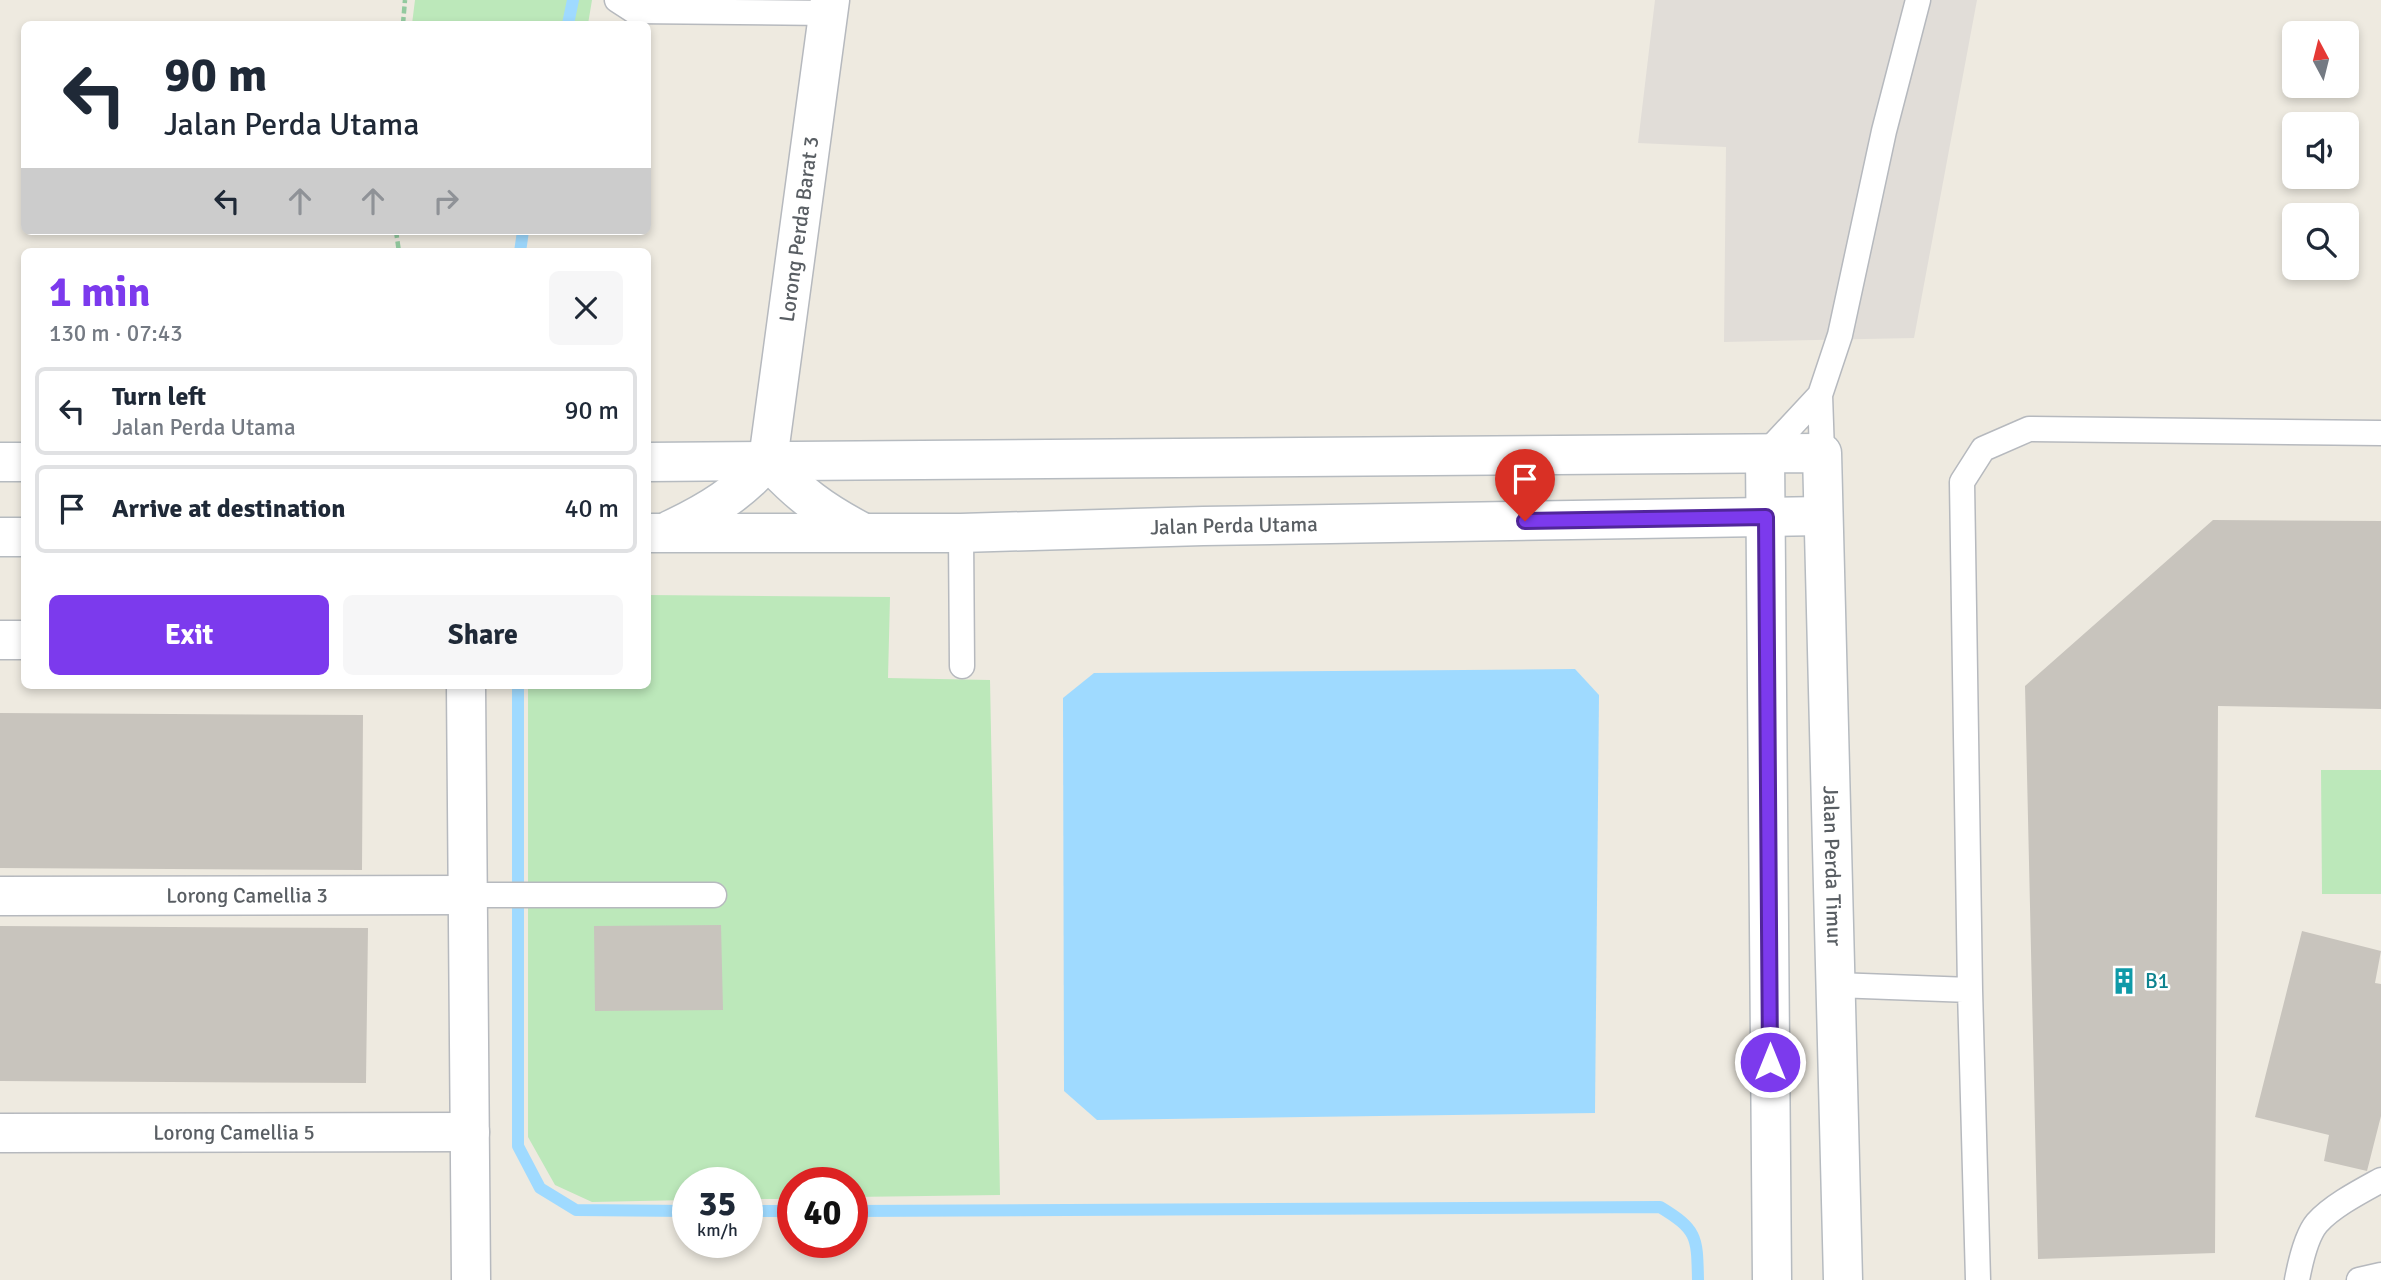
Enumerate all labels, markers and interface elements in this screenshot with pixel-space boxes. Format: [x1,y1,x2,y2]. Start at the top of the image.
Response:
north arrow [2282,21,2359,98]
map controls [2282,21,2359,280]
text: 90 m [164,45,267,105]
icon: left [49,49,140,140]
text: Jalan Perda Utama [164,105,419,144]
button: sound [2282,112,2359,189]
street label: Lorong Perda Barat 3 [774,135,825,324]
icon: left [208,182,246,220]
icon: ahead [281,182,319,220]
icon: ahead [354,182,392,220]
icon: right [427,182,465,220]
button: search [2282,203,2359,280]
text: 1 min [49,267,150,318]
button: close [549,271,623,345]
text: 130 m · 07:43 [49,319,183,348]
text: Turn left [112,381,206,413]
icon: left [53,392,91,430]
text: 90 m [564,395,619,427]
text: Jalan Perda Utama [112,413,296,442]
pin [1495,449,1555,521]
icon: arrive [1506,460,1544,498]
icon: arrive [53,490,91,528]
text: Arrive at destination [112,493,345,525]
text: 40 m [564,493,619,525]
street label: Jalan Perda Utama [1150,511,1318,541]
button: Exit [49,595,329,675]
button: Share [343,595,623,675]
street label: Jalan Perda Timur [1817,785,1848,947]
street label: Lorong Camellia 3 [166,882,328,909]
building icon: B1 [2109,966,2139,996]
place label: B1 [2145,968,2169,994]
position arrow [1733,1025,1807,1099]
street label: Lorong Camellia 5 [153,1119,315,1146]
speed limit sign: 40 [777,1167,868,1258]
text: 35 [699,1182,736,1225]
text: km/h [697,1219,738,1241]

